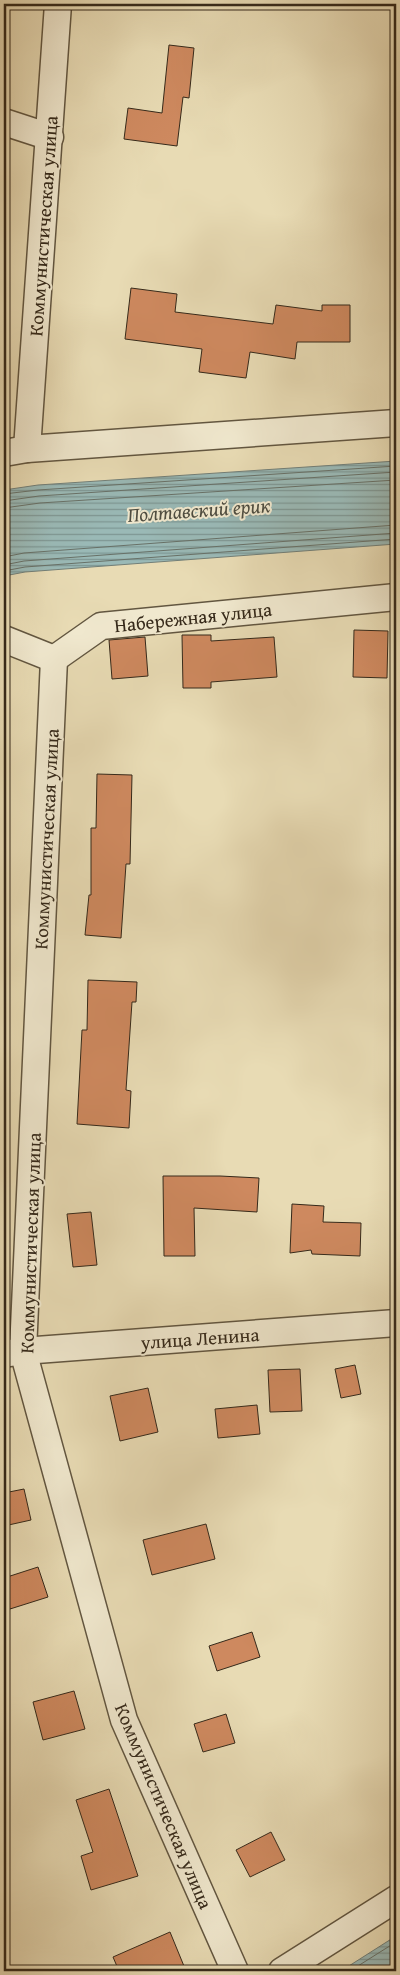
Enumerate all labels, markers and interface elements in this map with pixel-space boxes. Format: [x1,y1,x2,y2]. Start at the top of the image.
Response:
street label: Коммунистическая улица [21,115,65,337]
water label: Полтавский ерик [127,490,271,529]
street label: Набережная улица [113,595,273,639]
street label: Коммунистическая улица [26,728,66,950]
street label: Коммунистическая улица [12,1132,48,1354]
street label: улица Ленина [139,1320,260,1356]
street label: Коммунистическая улица [108,1699,220,1913]

